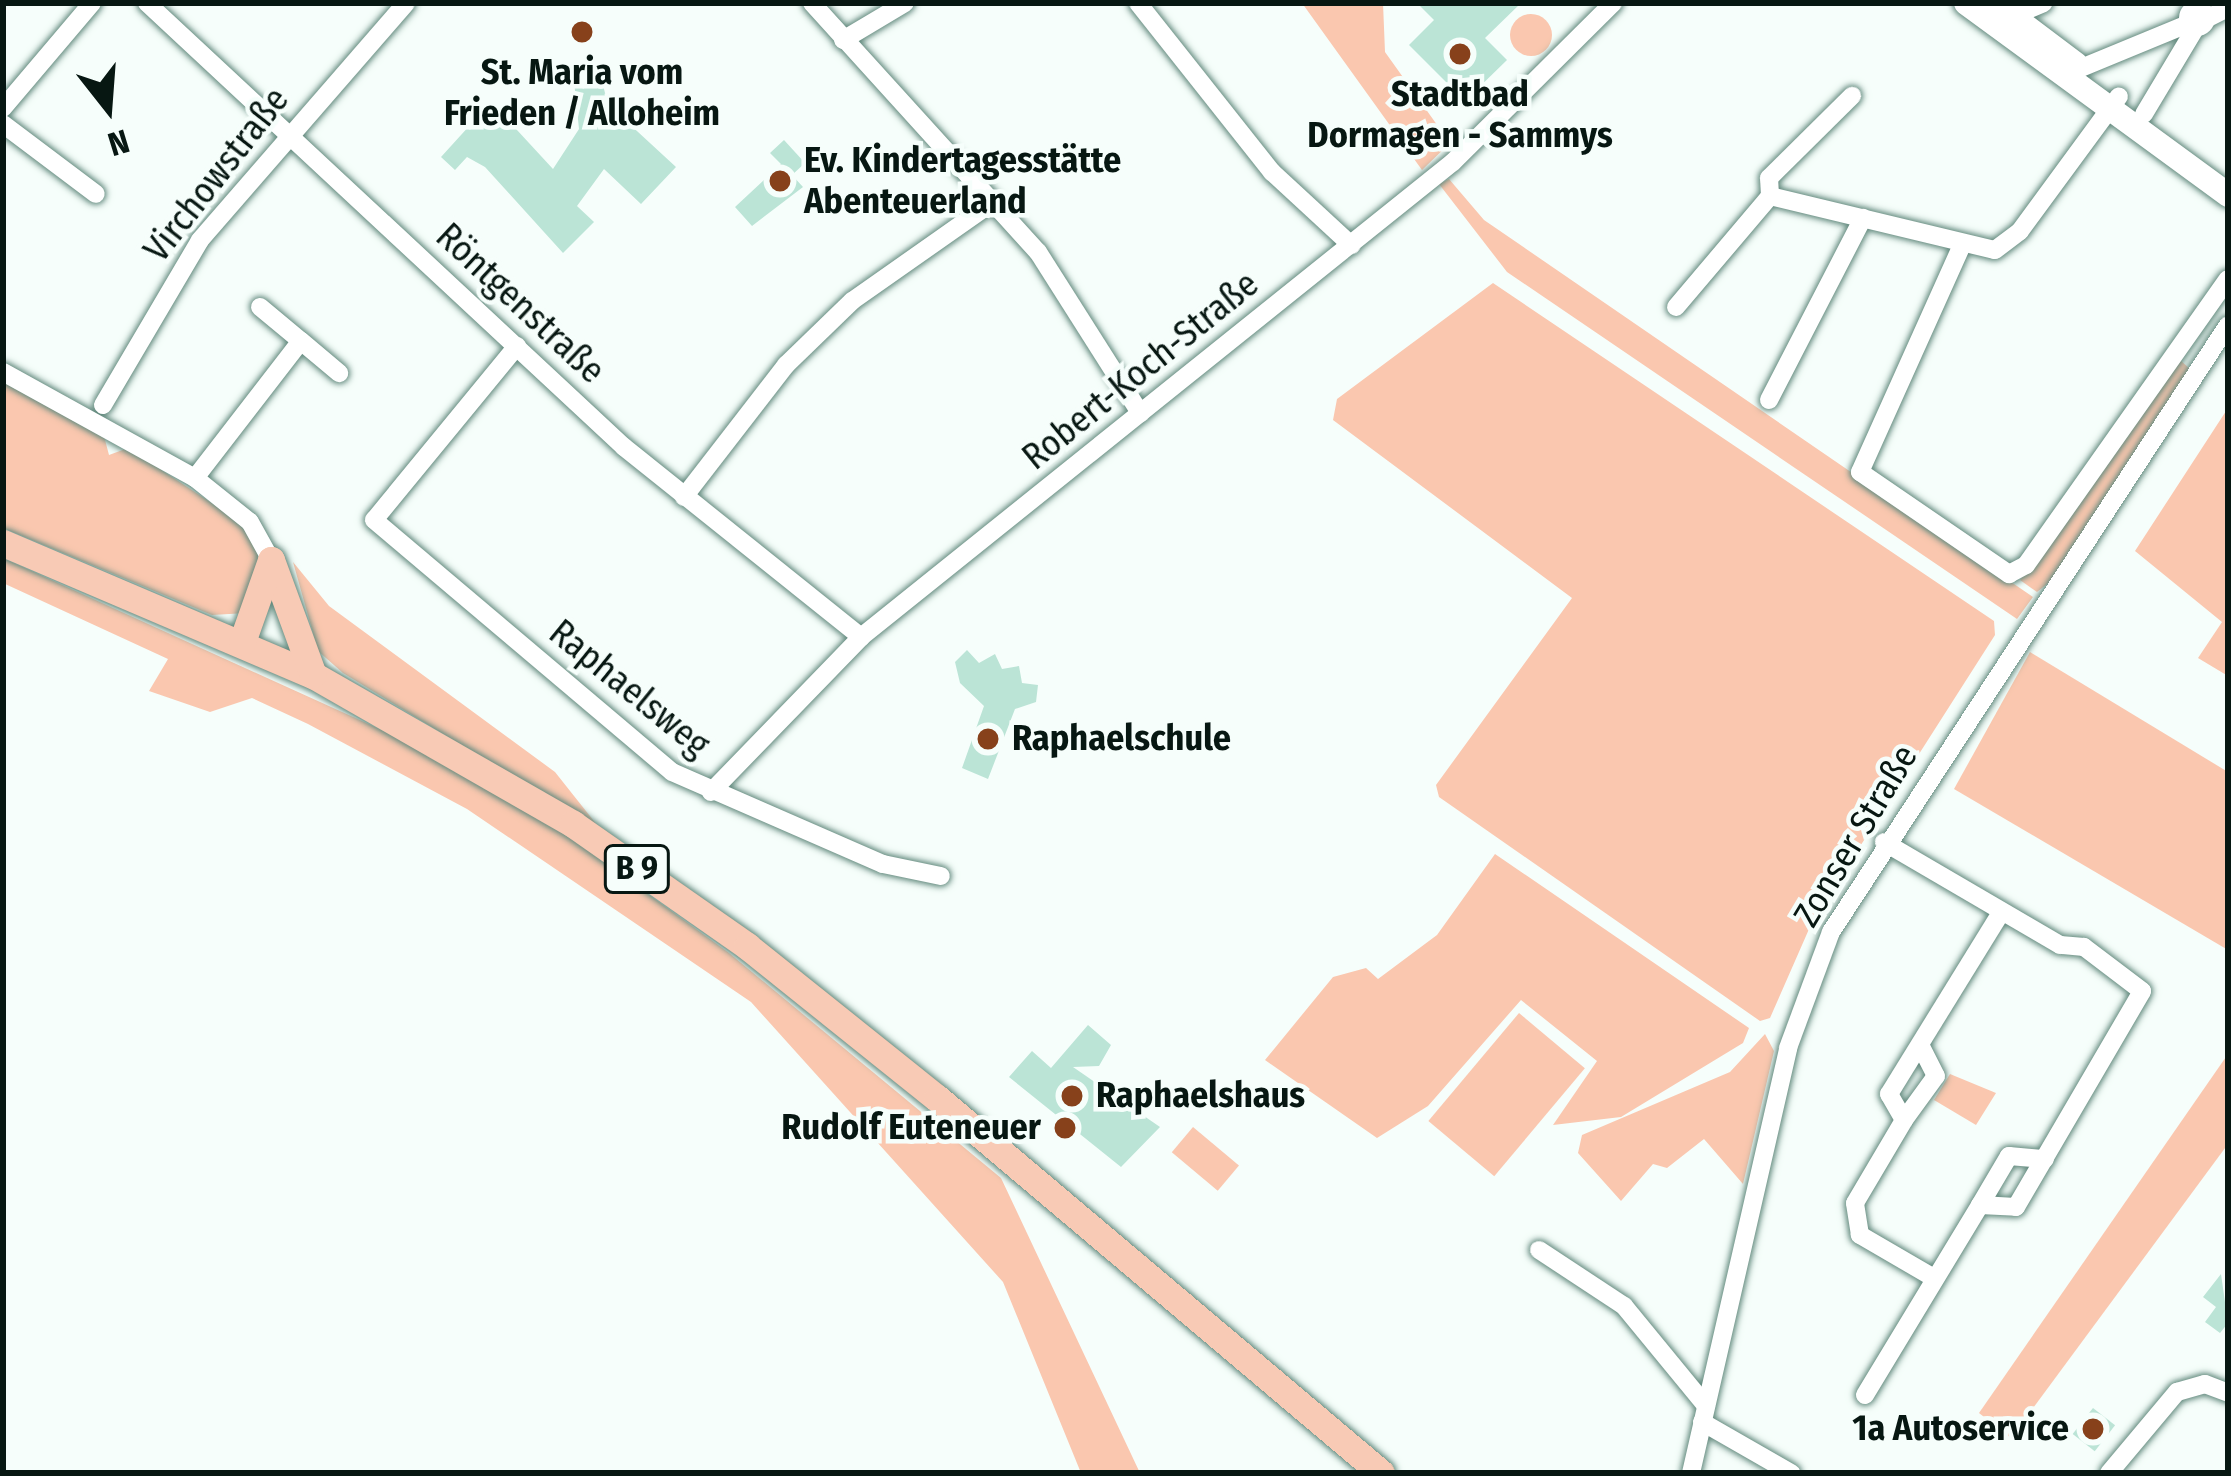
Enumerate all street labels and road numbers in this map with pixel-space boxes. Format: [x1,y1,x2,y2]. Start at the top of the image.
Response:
street label: Virchowstraße [136,79,298,271]
street label: Röntgenstraße [427,215,613,393]
street label: Robert-Koch-Straße [1014,263,1268,479]
street label: Raphaelsweg [540,611,718,767]
street label: Zonser Straße [1785,737,1927,935]
road number: B 9 [601,842,673,896]

